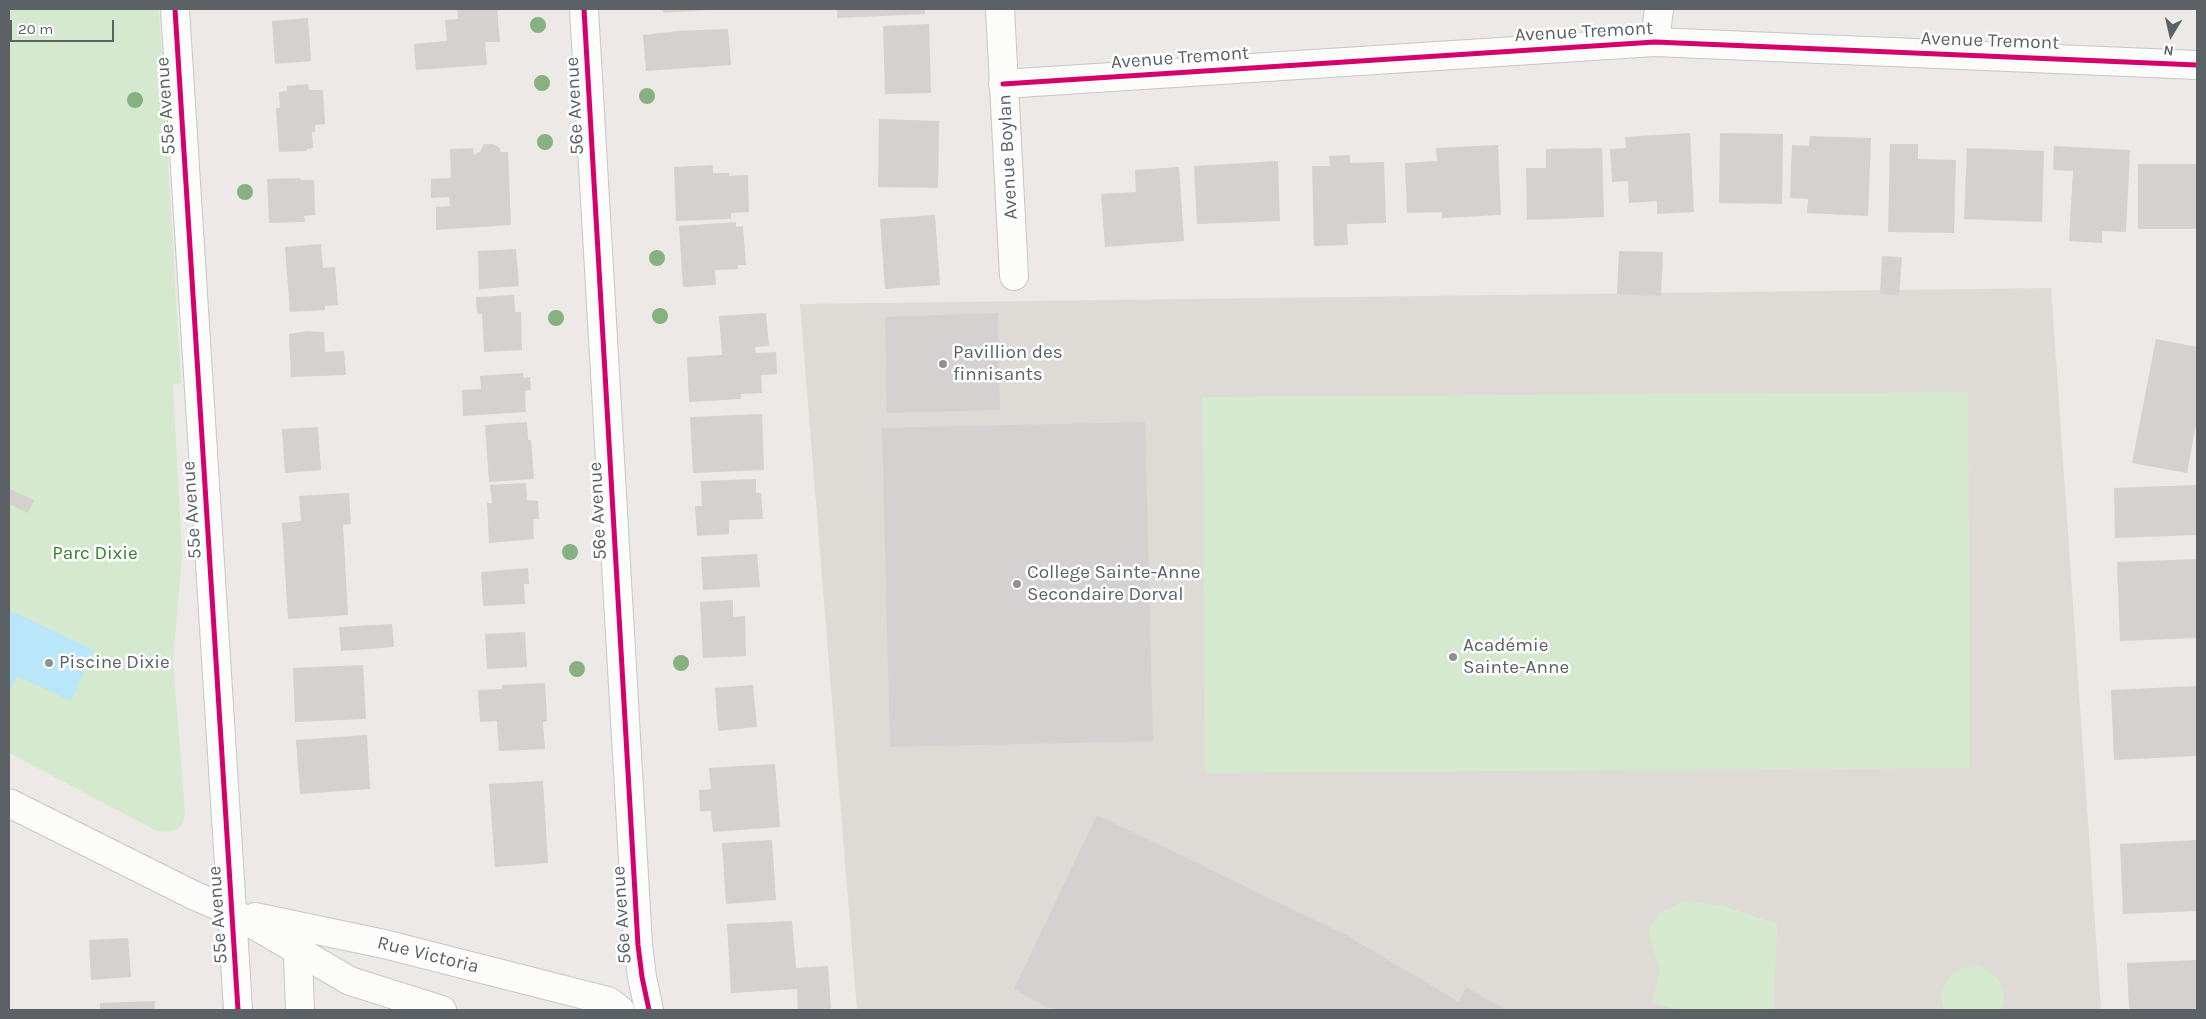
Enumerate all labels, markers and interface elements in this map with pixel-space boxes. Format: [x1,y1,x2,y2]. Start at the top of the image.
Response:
scale bar [12,10,116,42]
north arrow [2146,10,2196,60]
street label: Avenue Tremont [1514,17,1654,47]
text: 20 m [18,20,53,38]
street label: Avenue Tremont [1920,27,2060,55]
text: N [2162,41,2175,59]
street label: Avenue Tremont [1110,42,1250,74]
street label: 55e Avenue [151,56,181,156]
street label: 56e Avenue [561,56,589,156]
street label: Avenue Boylan [993,94,1023,220]
place label: Pavillion des finnisants [953,342,1063,386]
marker: Pavillion des finnisants [937,358,949,370]
street label: 55e Avenue [177,460,207,560]
street label: 56e Avenue [584,461,612,561]
park label: Parc Dixie [52,543,138,565]
place label: College Sainte-Anne Secondaire Dorval [1027,562,1201,606]
marker: College Sainte-Anne Secondaire Dorval [1011,578,1023,590]
place label: Académie Sainte-Anne [1463,635,1569,679]
marker: Académie Sainte-Anne [1447,651,1459,663]
place label: Piscine Dixie [59,652,170,674]
marker: Piscine Dixie [43,657,55,669]
street label: 55e Avenue [203,865,233,965]
street label: 56e Avenue [607,865,637,965]
street label: Rue Victoria [375,931,481,979]

